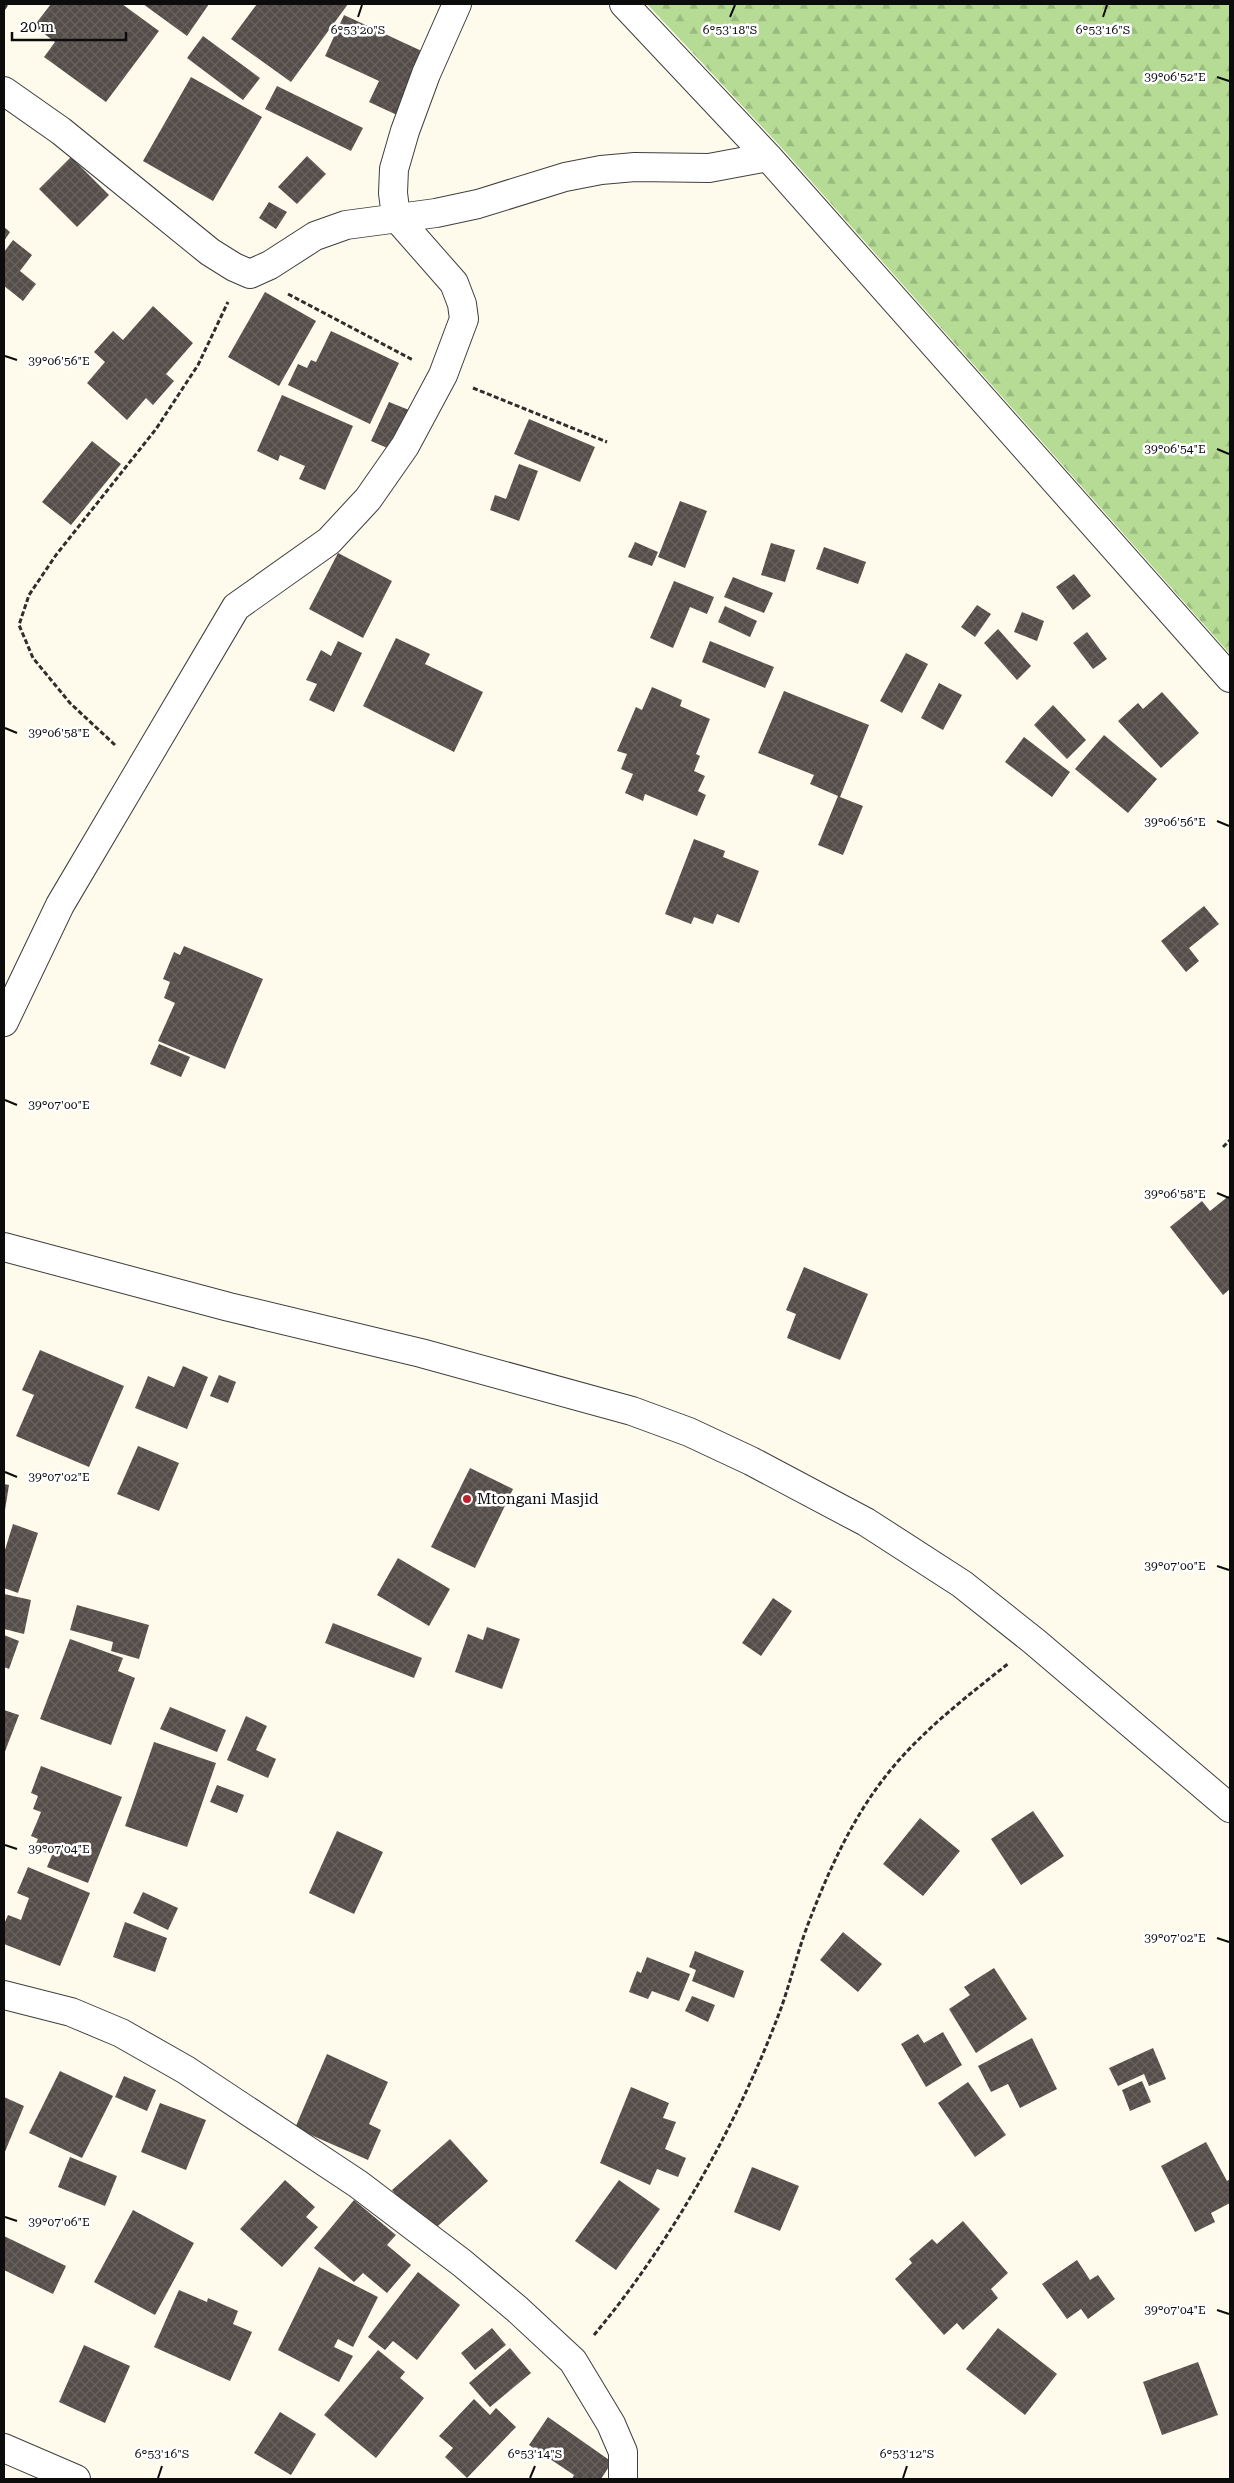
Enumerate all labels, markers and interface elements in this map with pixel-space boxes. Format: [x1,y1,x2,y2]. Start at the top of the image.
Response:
scale bar [12,10,126,42]
text: 20 m [20,18,55,36]
text: 6°53'20"S [331,23,385,37]
text: 6°53'18"S [703,23,757,37]
text: 6°53'16"S [1076,23,1130,37]
text: 39°06'52"E [1144,70,1206,84]
text: 39°06'56"E [28,354,90,368]
text: 39°06'54"E [1144,442,1206,456]
text: 39°06'58"E [28,726,90,740]
text: 39°06'56"E [1144,815,1206,829]
text: 39°07'00"E [28,1098,90,1112]
text: 39°06'58"E [1144,1187,1206,1201]
text: 39°07'02"E [28,1470,90,1484]
place label: Mtongani Masjid [477,1490,599,1508]
marker: Mtongani Masjid [461,1493,473,1505]
text: 39°07'00"E [1144,1559,1206,1573]
text: 39°07'04"E [28,1842,90,1856]
text: 39°07'02"E [1144,1931,1206,1945]
text: 39°07'06"E [28,2215,90,2229]
text: 39°07'04"E [1144,2303,1206,2317]
text: 6°53'16"S [135,2447,189,2461]
text: 6°53'14"S [508,2447,562,2461]
text: 6°53'12"S [880,2447,934,2461]

